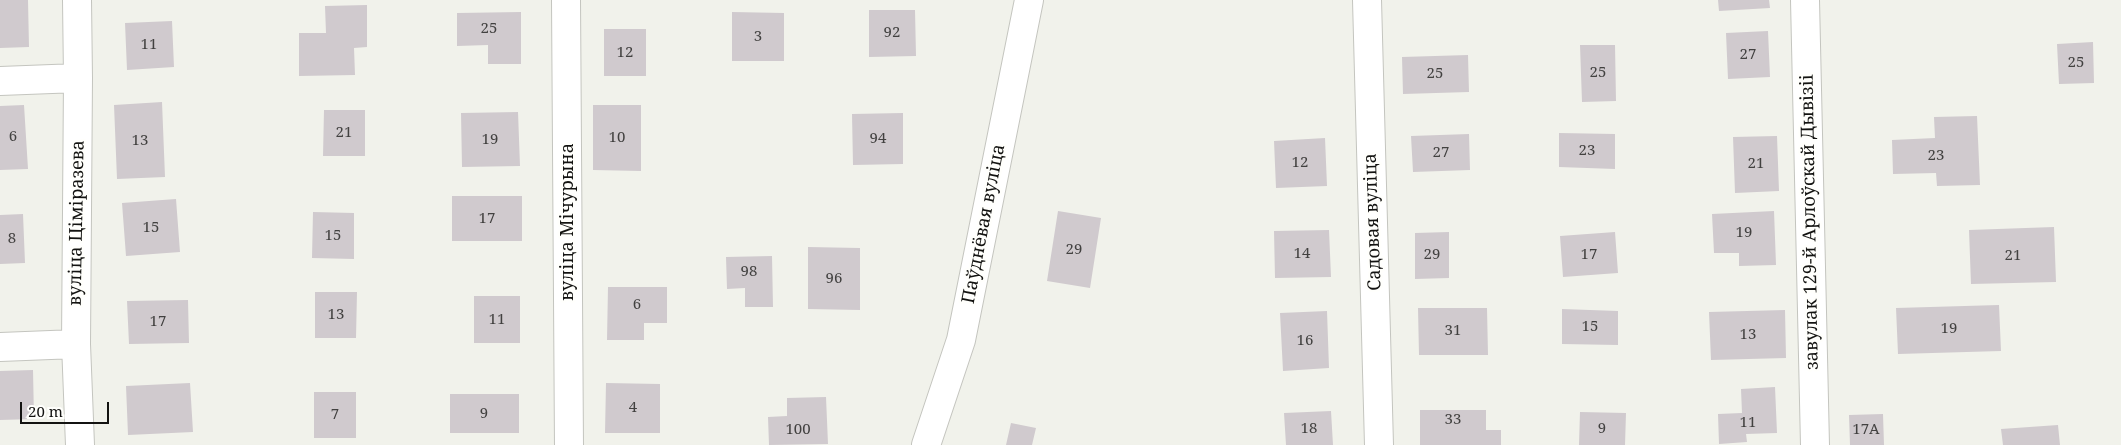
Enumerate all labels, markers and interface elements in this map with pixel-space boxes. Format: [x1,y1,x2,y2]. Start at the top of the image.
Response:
house number: 25 [481,20,497,38]
house number: 92 [884,24,900,42]
house number: 3 [754,28,762,46]
house number: 11 [141,36,157,54]
house number: 12 [617,44,633,62]
house number: 27 [1740,46,1756,64]
house number: 25 [2068,54,2084,72]
house number: 25 [1590,64,1606,82]
house number: 25 [1427,65,1443,83]
street label: завулак 129-й Арлоўскай Дывізіі [1797,74,1823,370]
house number: 21 [336,124,352,142]
house number: 6 [9,128,17,146]
house number: 10 [609,129,625,147]
house number: 94 [870,130,886,148]
house number: 19 [482,131,498,149]
house number: 13 [132,132,148,150]
street label: вуліца Ціміразева [65,140,89,306]
street label: Паўднёвая вуліца [958,142,1010,306]
house number: 23 [1579,142,1595,160]
street label: вуліца Мічурына [557,143,579,301]
house number: 27 [1433,144,1449,162]
house number: 23 [1928,147,1944,165]
street label: Садовая вуліца [1360,153,1386,291]
house number: 12 [1292,154,1308,172]
house number: 21 [1748,155,1764,173]
house number: 17 [479,210,495,228]
house number: 15 [143,219,159,237]
house number: 19 [1736,224,1752,242]
house number: 15 [325,227,341,245]
house number: 8 [8,230,16,248]
house number: 29 [1066,241,1082,259]
house number: 14 [1294,245,1310,263]
house number: 29 [1424,246,1440,264]
house number: 17 [1581,246,1597,264]
house number: 21 [2005,247,2021,265]
house number: 98 [741,263,757,281]
house number: 96 [826,270,842,288]
house number: 6 [633,296,641,314]
house number: 13 [328,306,344,324]
house number: 11 [489,311,505,329]
house number: 17 [150,313,166,331]
house number: 15 [1582,318,1598,336]
house number: 19 [1941,320,1957,338]
house number: 31 [1445,322,1461,340]
house number: 13 [1740,326,1756,344]
house number: 16 [1297,332,1313,350]
scale bar [22,392,111,424]
house number: 4 [629,399,637,417]
text: 20 m [28,401,63,421]
house number: 9 [480,405,488,423]
house number: 7 [331,406,339,424]
house number: 33 [1445,411,1461,429]
house number: 11 [1740,414,1756,432]
house number: 18 [1301,420,1317,438]
house number: 9 [1598,420,1606,438]
house number: 100 [785,421,811,439]
house number: 17А [1852,421,1880,439]

